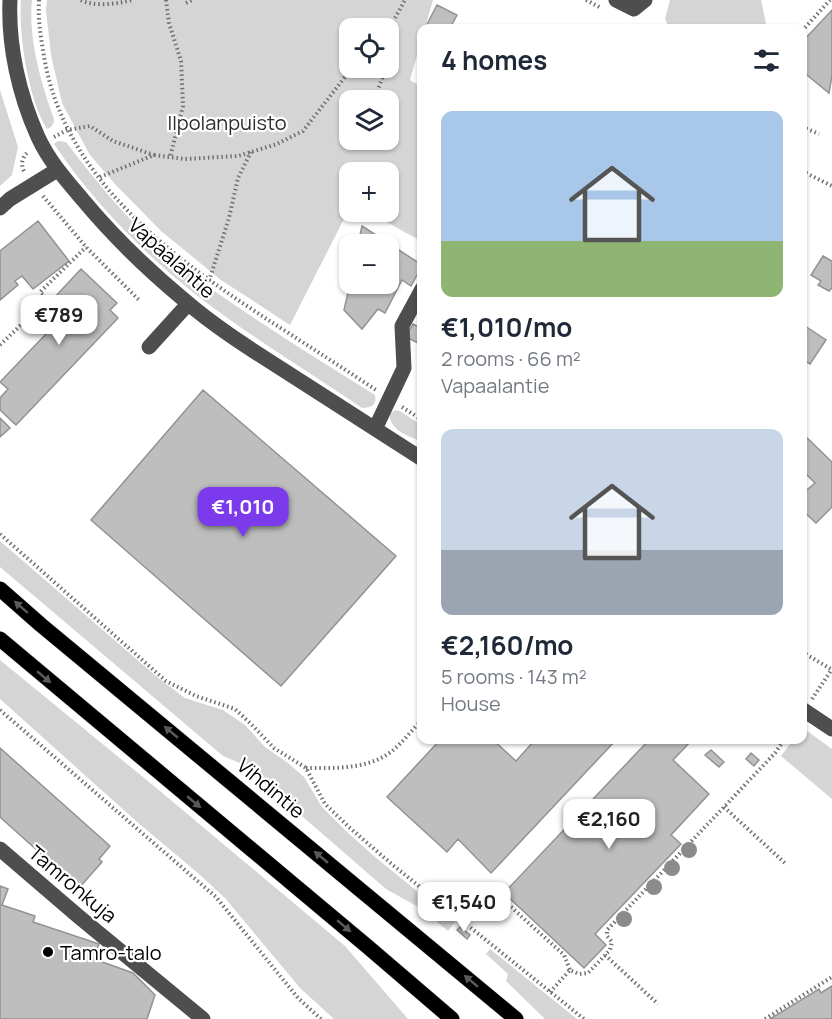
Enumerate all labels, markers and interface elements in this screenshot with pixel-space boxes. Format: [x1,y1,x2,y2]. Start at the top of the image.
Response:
map controls [339,18,399,294]
button: locate [339,18,399,78]
text: 4 homes [441,42,547,78]
icon: filters [750,44,783,77]
button: layers [339,90,399,150]
park label: Ilpolanpuisto [168,109,287,136]
icon: home [558,150,666,258]
button: + [339,162,399,222]
street label: Vapaalantie [123,212,221,304]
button: − [339,234,399,294]
pin: €789 [23,295,95,346]
text: €789 [35,301,84,328]
text: €1,010/mo [441,309,572,345]
text: 2 rooms · 66 m² [441,345,581,372]
text: Vapaalantie [441,372,549,399]
icon: home [558,468,666,576]
pin: €1,010 [194,487,292,538]
text: €1,010 [212,493,274,520]
one-way arrow [13,601,29,614]
text: €2,160/mo [441,627,573,663]
text: 5 rooms · 143 m² [441,663,587,690]
one-way arrow [37,670,52,682]
text: House [441,690,501,717]
one-way arrow [163,726,179,739]
street label: Vihdintie [231,752,311,824]
one-way arrow [186,795,202,808]
pin: €2,160 [560,799,658,850]
text: €2,160 [577,805,641,832]
street label: Tamronkuja [23,839,123,929]
one-way arrow [313,850,329,863]
pin: €1,540 [415,882,513,933]
text: €1,540 [432,888,496,915]
one-way arrow [336,920,352,933]
place label: Tamro-talo [60,939,162,966]
marker: Tamro-talo [41,945,55,959]
one-way arrow [463,975,479,988]

